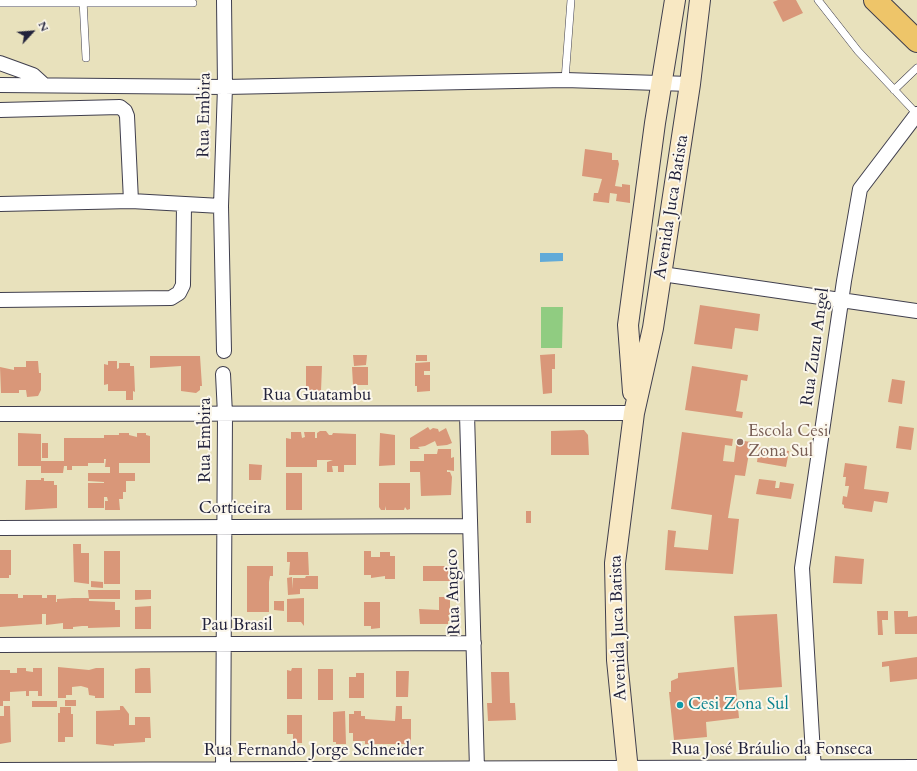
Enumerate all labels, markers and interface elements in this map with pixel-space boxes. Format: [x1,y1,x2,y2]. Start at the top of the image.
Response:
north arrow [12,12,52,52]
text: N [34,19,52,34]
street label: Rua Embira [194,72,216,158]
street label: Avenida Juca Batista [651,133,693,281]
street label: Rua Zuzu Angel [798,287,834,407]
street label: Rua Guatambu [263,386,371,406]
street label: Rua Embira [196,397,216,483]
place label: Escola Cesi Zona Sul [748,422,829,462]
marker: Escola Cesi Zona Sul [735,437,745,447]
street label: Corticeira [199,499,271,519]
street label: Rua Angico [442,549,466,635]
street label: Avenida Juca Batista [606,555,632,701]
street label: Pau Brasil [201,616,273,636]
place label: Cesi Zona Sul [688,695,789,715]
marker: Cesi Zona Sul [675,700,685,710]
street label: Rua José Bráulio da Fonseca [671,740,873,760]
street label: Rua Fernando Jorge Schneider [204,741,424,761]

